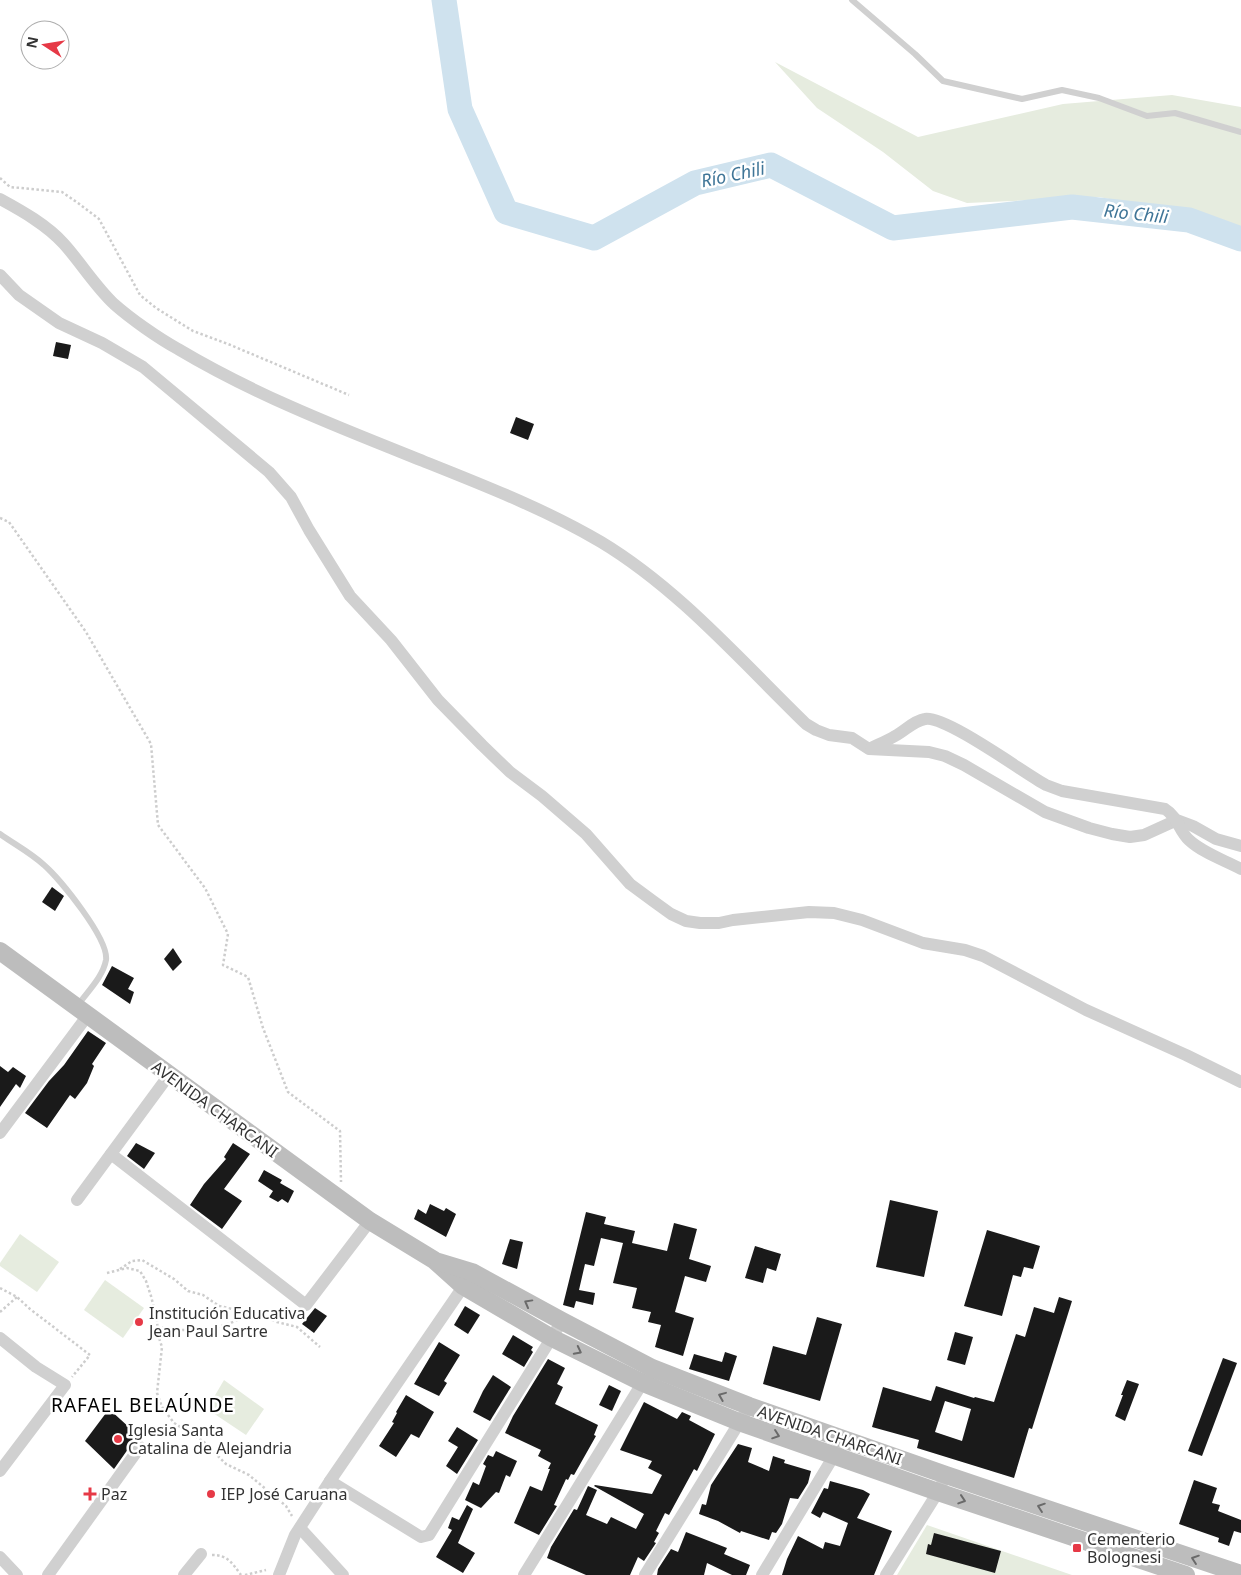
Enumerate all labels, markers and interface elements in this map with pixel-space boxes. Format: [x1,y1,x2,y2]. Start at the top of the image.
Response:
north arrow [20,20,70,70]
text: N [21,35,42,50]
water label: Río Chili [699,155,767,192]
water label: Río Chili [1103,198,1170,228]
street label: AVENIDA CHARCANI [147,1056,283,1162]
one-way arrow [525,1299,534,1309]
place label: Institución Educativa Jean Paul Sartre [147,1302,305,1342]
marker: Institución Educativa Jean Paul Sartre [133,1316,145,1328]
one-way arrow [573,1345,582,1355]
one-way arrow [718,1391,727,1402]
district label: RAFAEL BELAÚNDE [51,1392,235,1418]
street label: AVENIDA CHARCANI [755,1400,905,1470]
place label: Iglesia Santa Catalina de Alejandria [128,1419,292,1459]
one-way arrow [771,1429,780,1439]
marker: Iglesia Santa Catalina de Alejandria [112,1433,124,1445]
place label: Paz [101,1483,127,1505]
place label: IEP José Caruana [221,1483,347,1505]
marker: Paz [83,1487,97,1501]
marker: IEP José Caruana [205,1488,217,1500]
one-way arrow [958,1494,966,1504]
one-way arrow [1037,1503,1045,1513]
place label: Cementerio Bolognesi [1087,1528,1175,1568]
marker: Cementerio Bolognesi [1071,1542,1083,1554]
one-way arrow [1191,1554,1199,1564]

